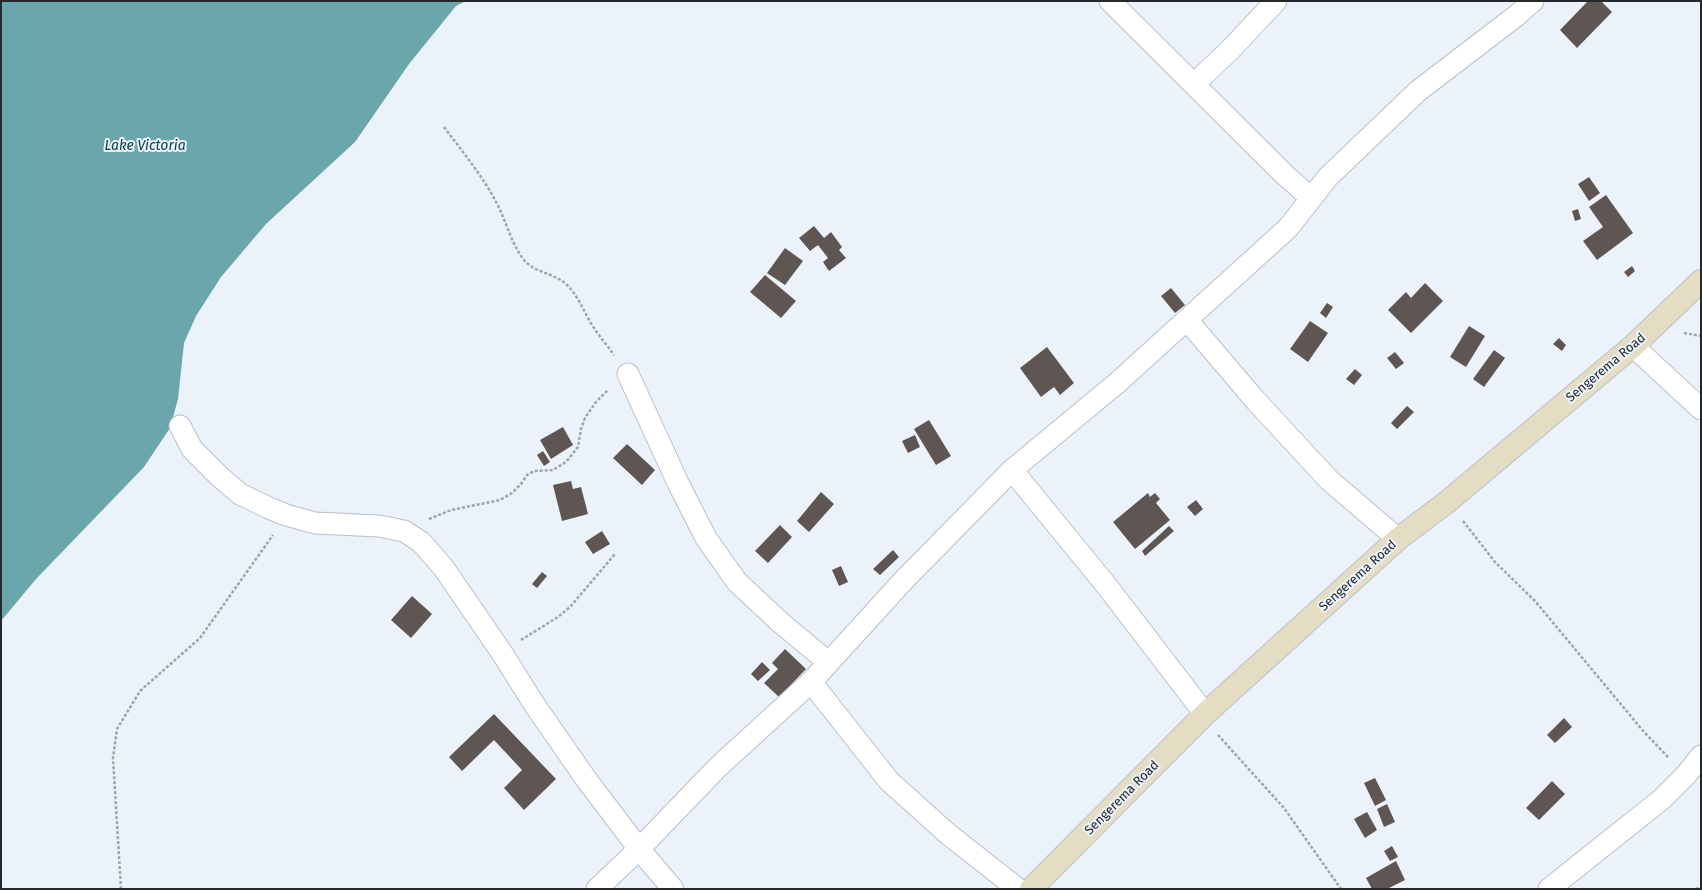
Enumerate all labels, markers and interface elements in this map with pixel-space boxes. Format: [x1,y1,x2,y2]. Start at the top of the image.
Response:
water label: Lake Victoria [104,138,186,154]
street label: Sengerema Road [1563,330,1649,406]
street label: Sengerema Road [1316,537,1400,615]
street label: Sengerema Road [1082,758,1162,838]

